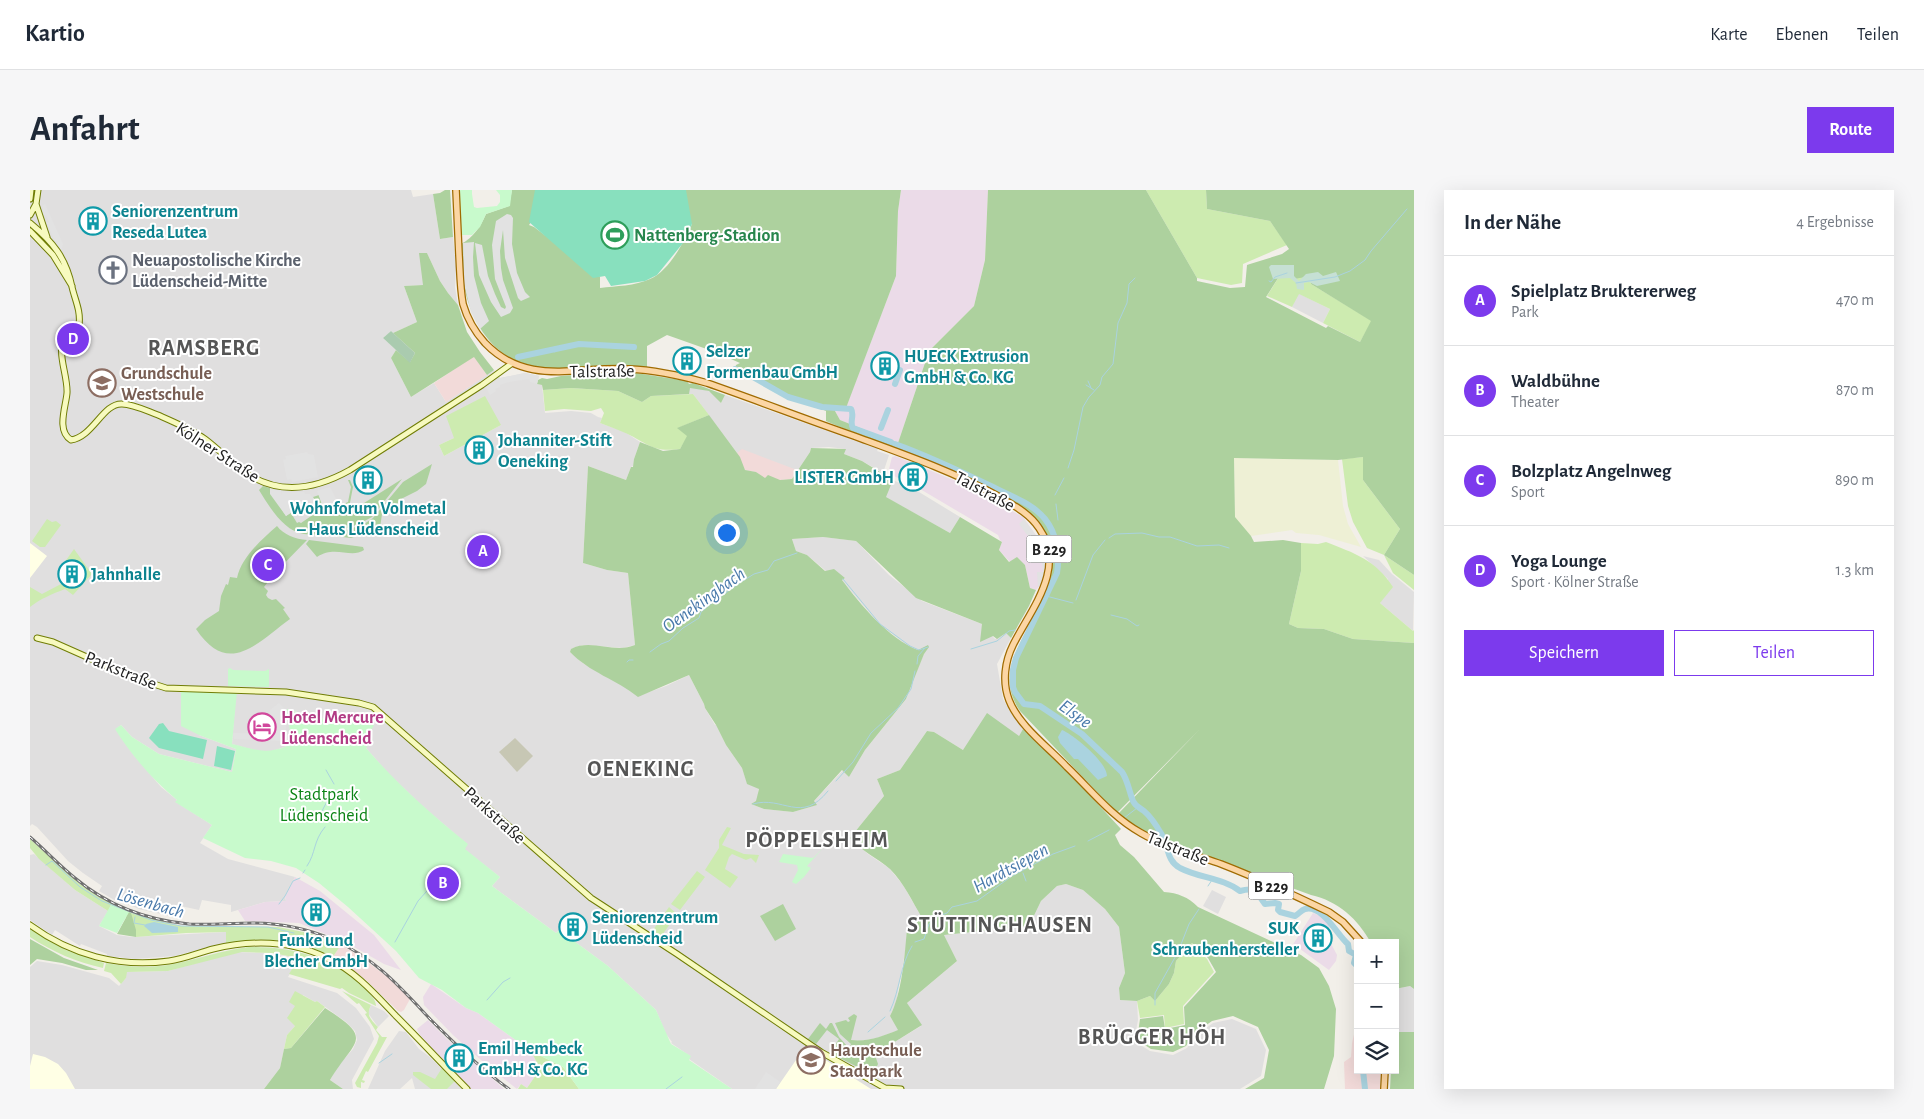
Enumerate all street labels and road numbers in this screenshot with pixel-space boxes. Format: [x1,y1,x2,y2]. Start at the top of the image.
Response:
street label: Talstraße [569,362,635,382]
street label: Kölner Straße [172,419,262,486]
street label: Talstraße [952,469,1017,515]
road number: B 229 [1026,536,1072,562]
street label: Parkstraße [82,648,159,693]
street label: Parkstraße [460,784,528,848]
street label: Talstraße [1144,828,1211,869]
road number: B 229 [1248,872,1294,899]

